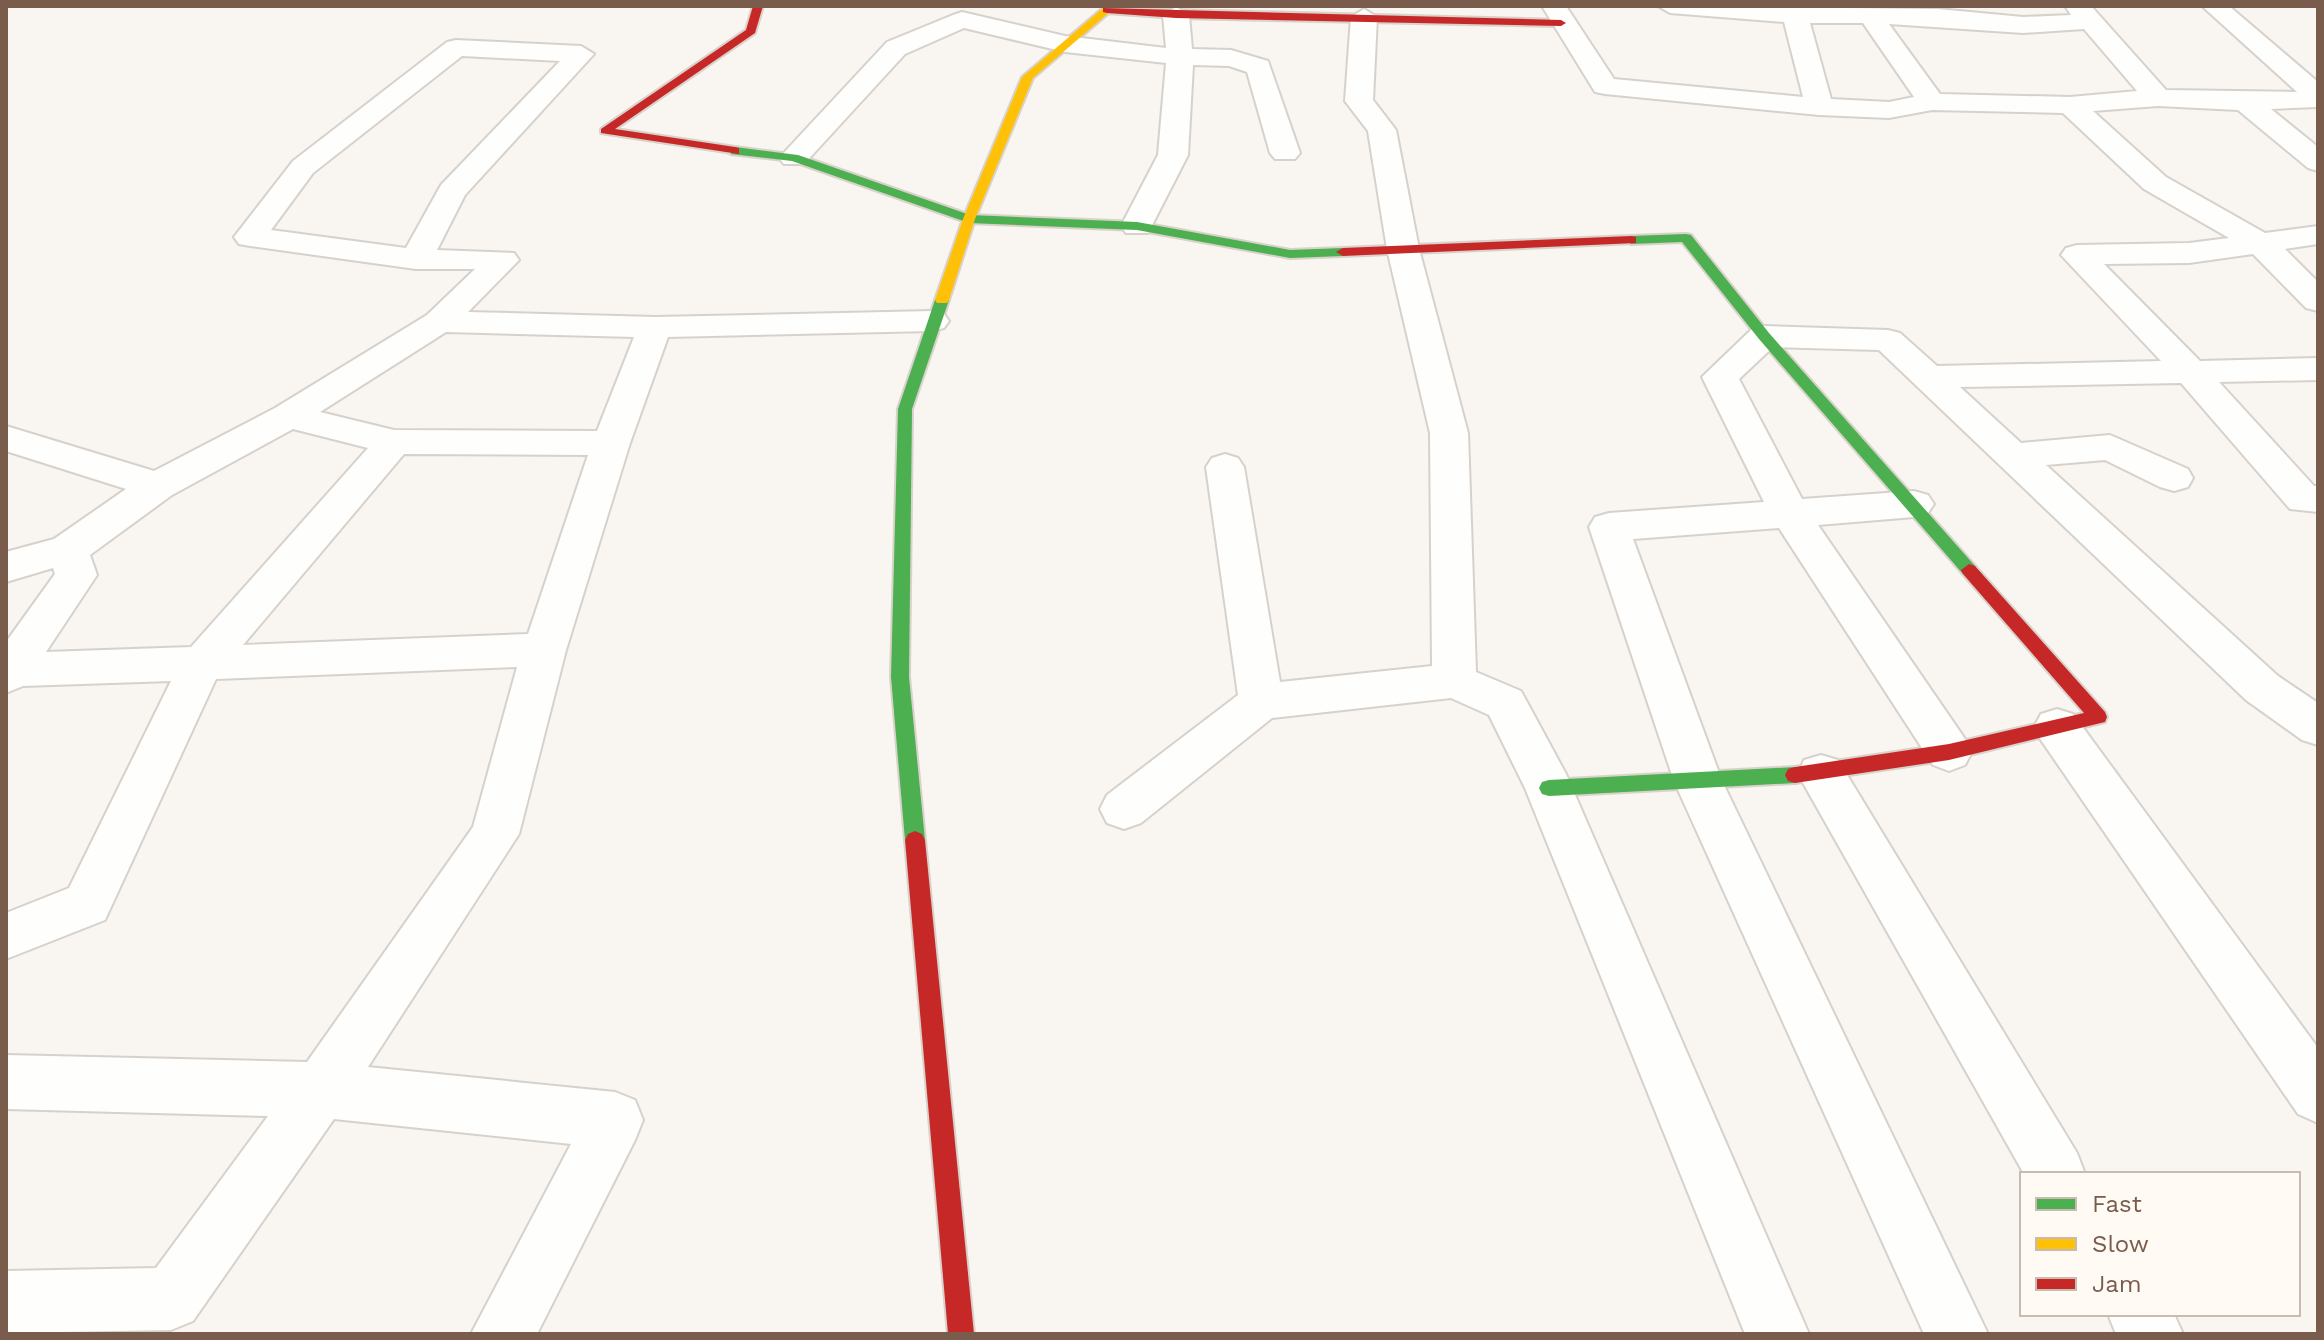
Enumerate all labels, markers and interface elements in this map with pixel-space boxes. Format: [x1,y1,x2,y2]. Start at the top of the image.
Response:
legend [2020,1172,2300,1316]
text: Fast [2092,1190,2142,1218]
text: Slow [2092,1230,2149,1258]
text: Jam [2092,1270,2142,1298]

